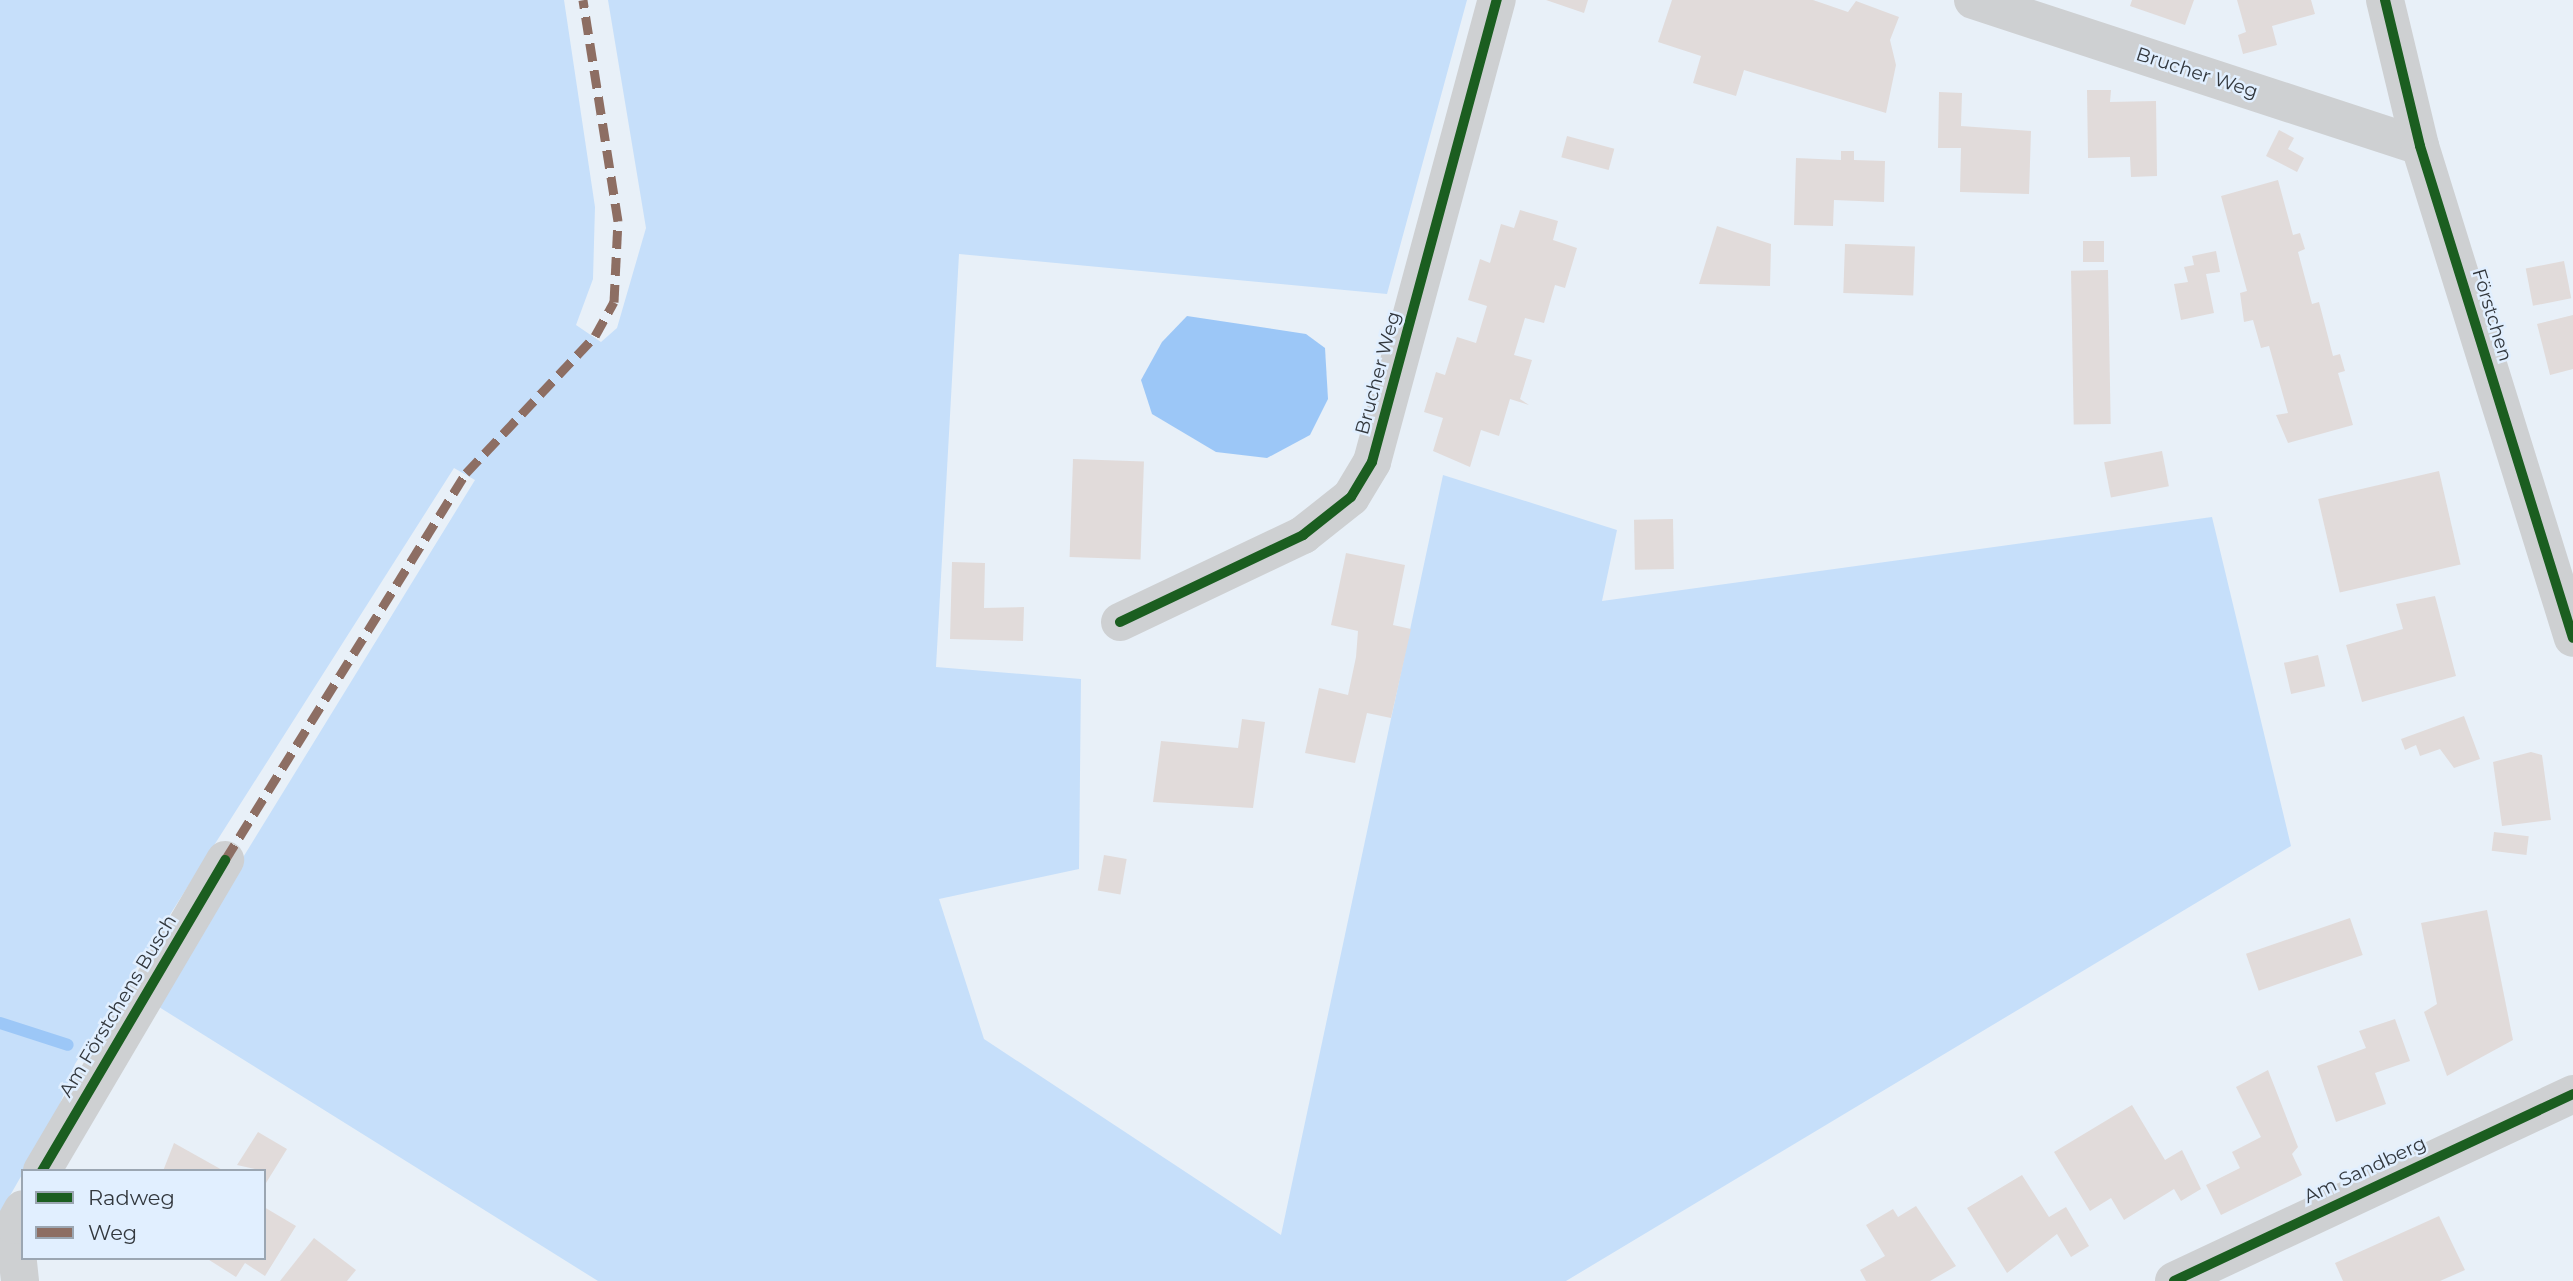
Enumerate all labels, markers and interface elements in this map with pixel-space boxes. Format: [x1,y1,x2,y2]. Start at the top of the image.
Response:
street label: Brucher Weg [2133,43,2261,103]
street label: Förstchen [2467,266,2517,364]
street label: Brucher Weg [1351,309,1405,437]
street label: Am Förstchens Busch [55,911,181,1101]
street label: Am Sandberg [2300,1132,2430,1208]
legend [21,1169,266,1260]
text: Radweg [88,1185,175,1210]
text: Weg [88,1220,137,1245]

